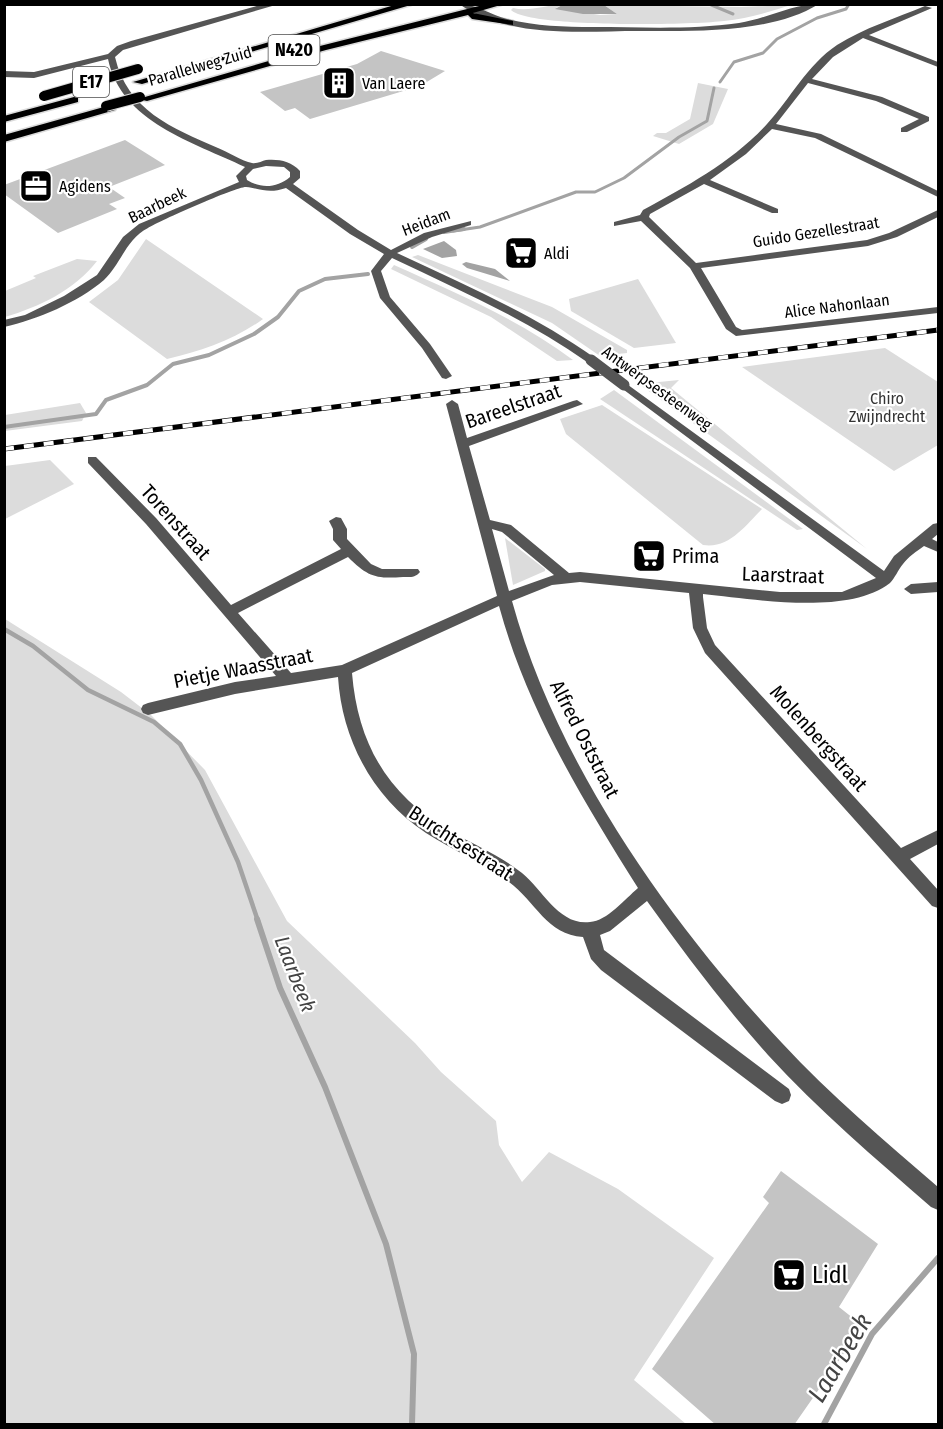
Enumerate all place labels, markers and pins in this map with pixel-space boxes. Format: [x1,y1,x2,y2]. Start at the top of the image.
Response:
building icon: Van Laere [321,65,357,101]
place label: Van Laere [362,74,425,93]
office icon: Agidens [18,168,54,204]
place label: Agidens [59,177,111,196]
supermarket icon: Aldi [503,235,539,271]
place label: Aldi [544,244,569,263]
supermarket icon: Prima [631,538,667,574]
place label: Prima [672,544,719,568]
supermarket icon: Lidl [771,1257,807,1293]
place label: Lidl [812,1261,848,1289]

